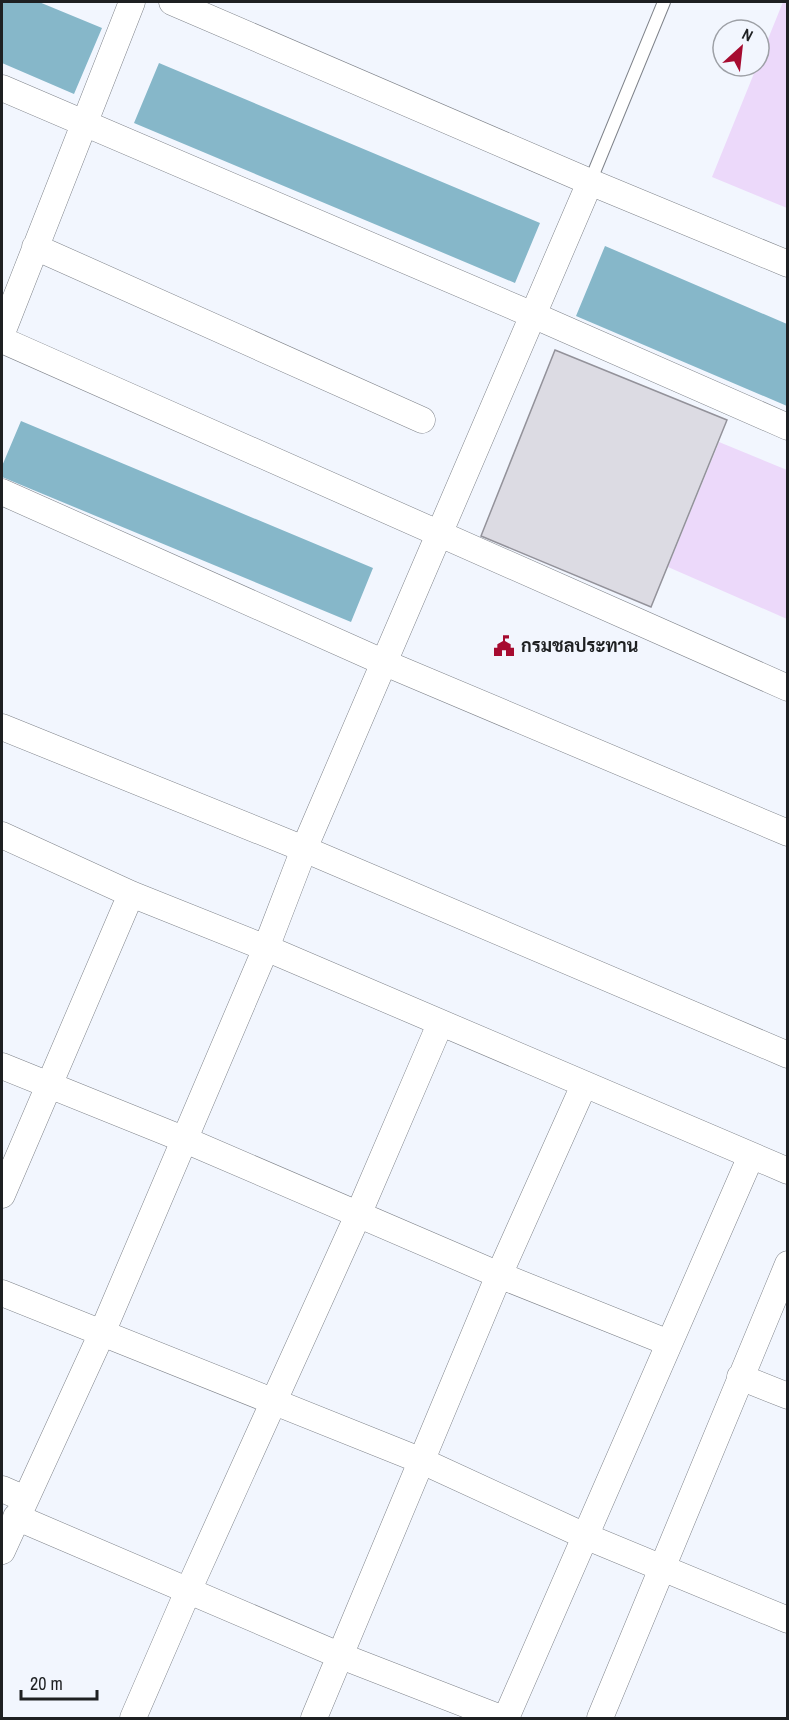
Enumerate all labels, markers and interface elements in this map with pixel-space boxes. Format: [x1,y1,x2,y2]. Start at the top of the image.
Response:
north arrow [711,18,771,78]
text: N [739,23,757,47]
place label: กรมชลประทาน [521,633,639,658]
public building icon: กรมชลประทาน [492,634,516,658]
scale bar [21,1663,98,1701]
text: 20 m [30,1671,63,1696]

